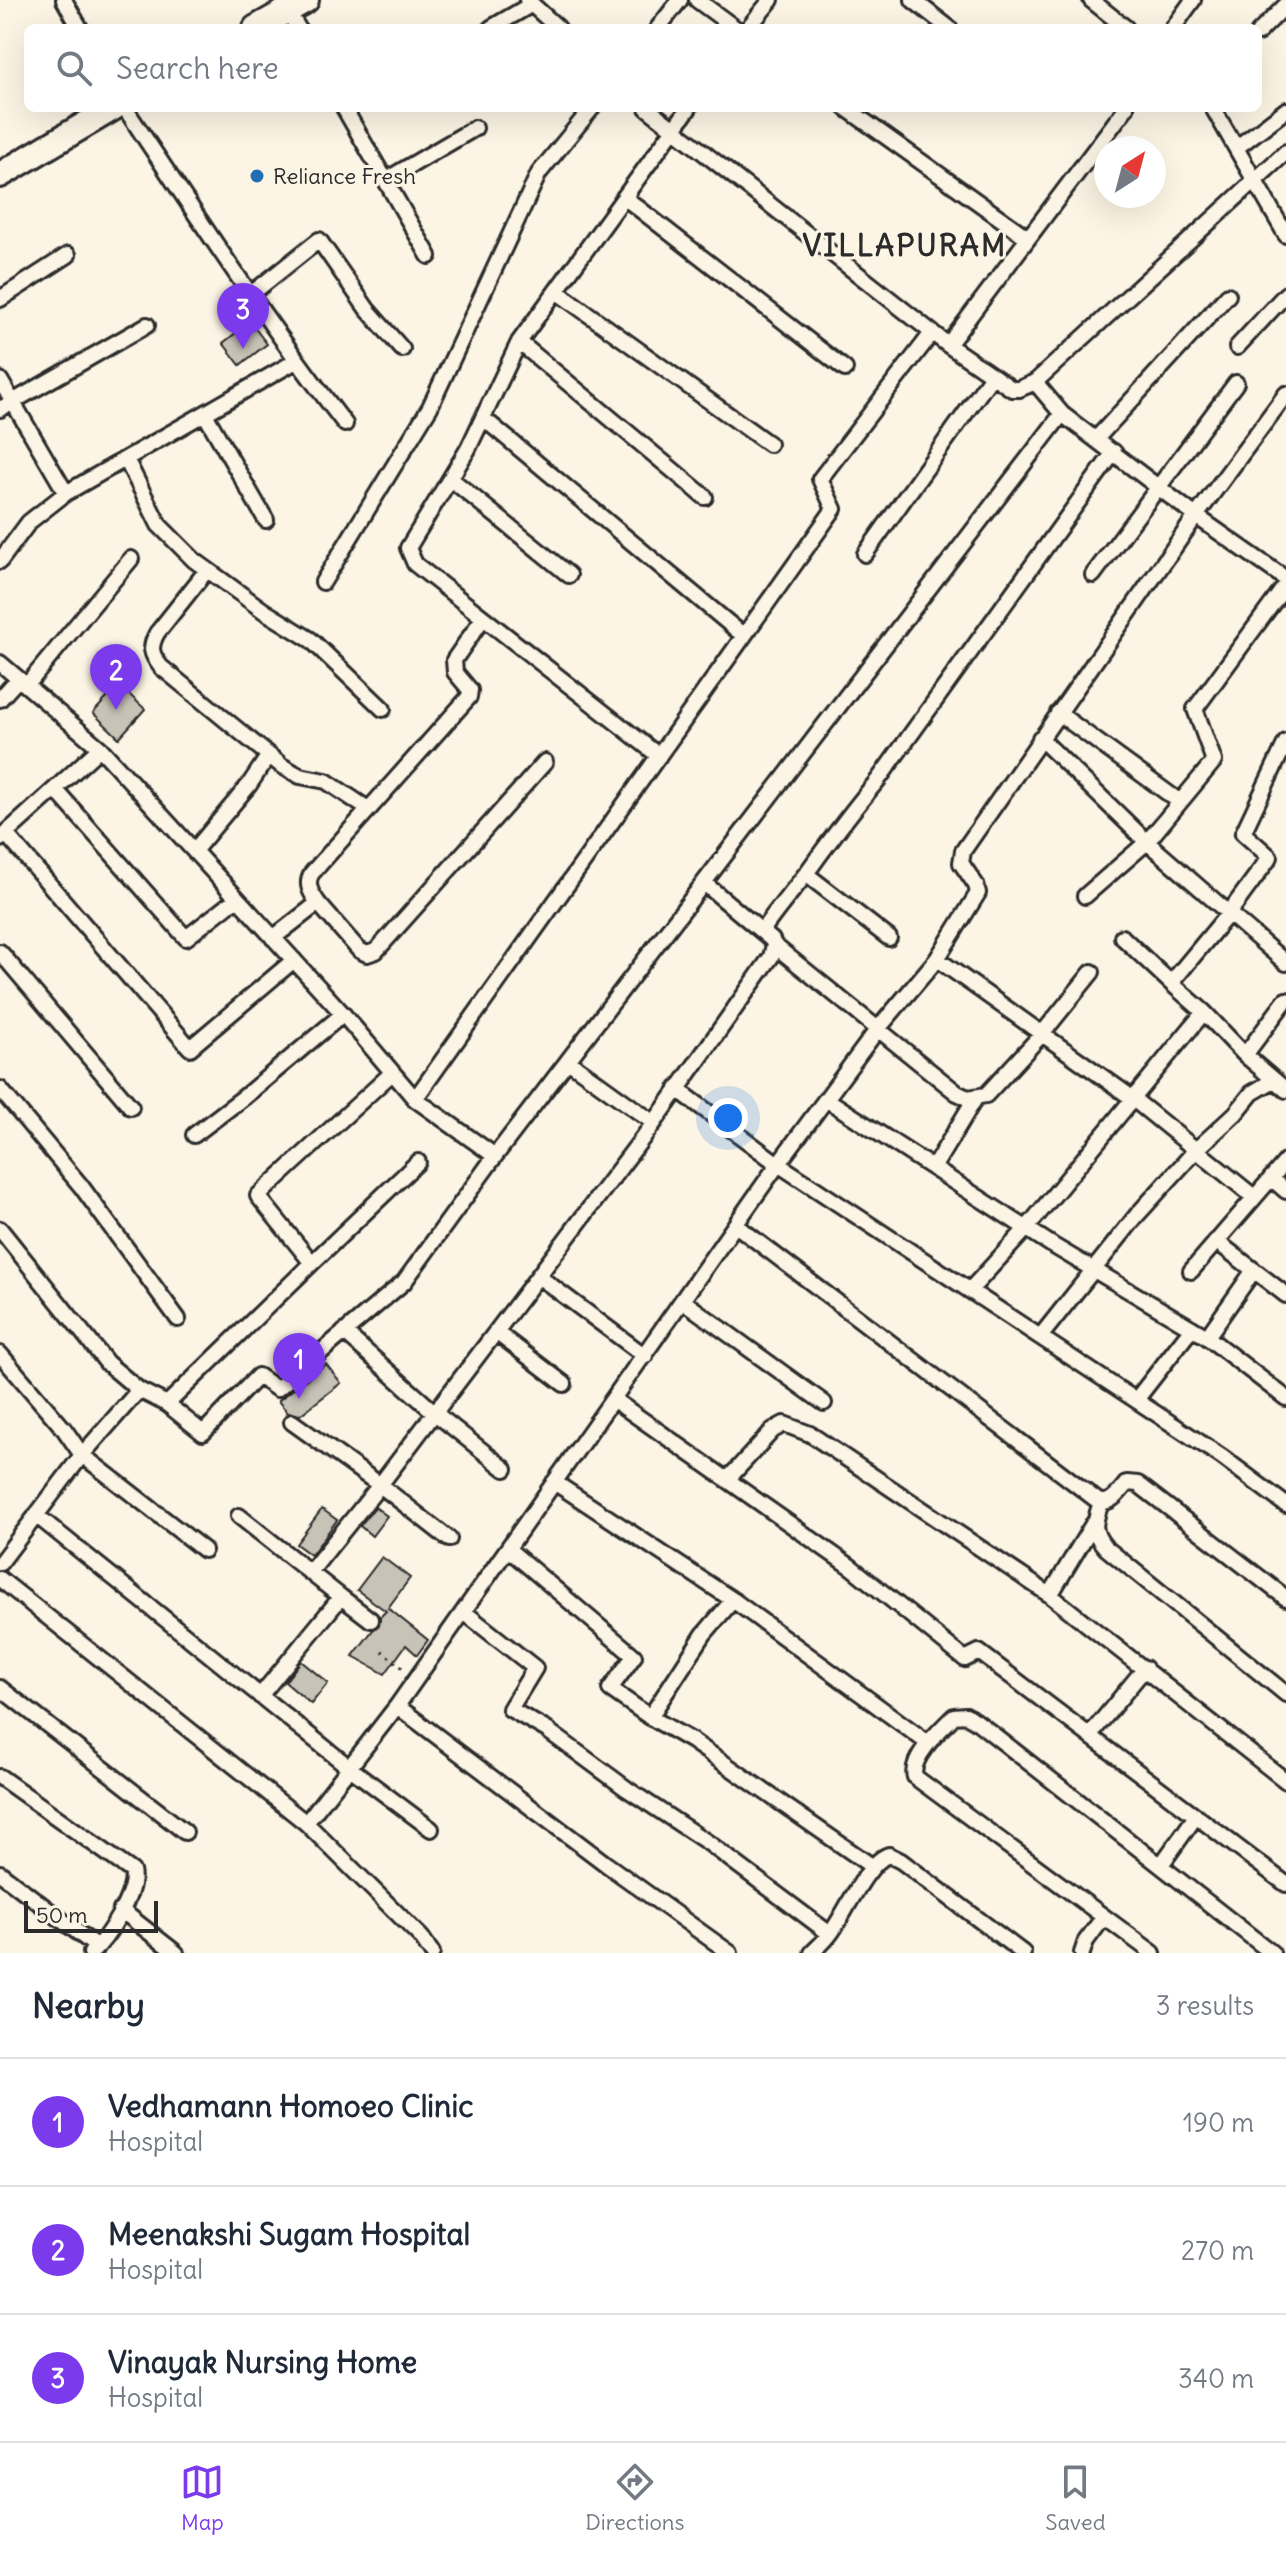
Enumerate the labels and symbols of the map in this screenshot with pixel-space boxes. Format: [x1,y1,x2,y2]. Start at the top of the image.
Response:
north arrow [1094,136,1166,208]
place label: Reliance Fresh [273,162,416,190]
marker: Reliance Fresh [248,167,266,185]
district label: VILLAPURAM [803,226,1007,264]
pin: 3 [217,283,269,349]
pin: 2 [90,644,142,710]
your location [708,1098,748,1138]
pin: 1 [273,1333,325,1399]
scale bar [24,1897,158,1933]

